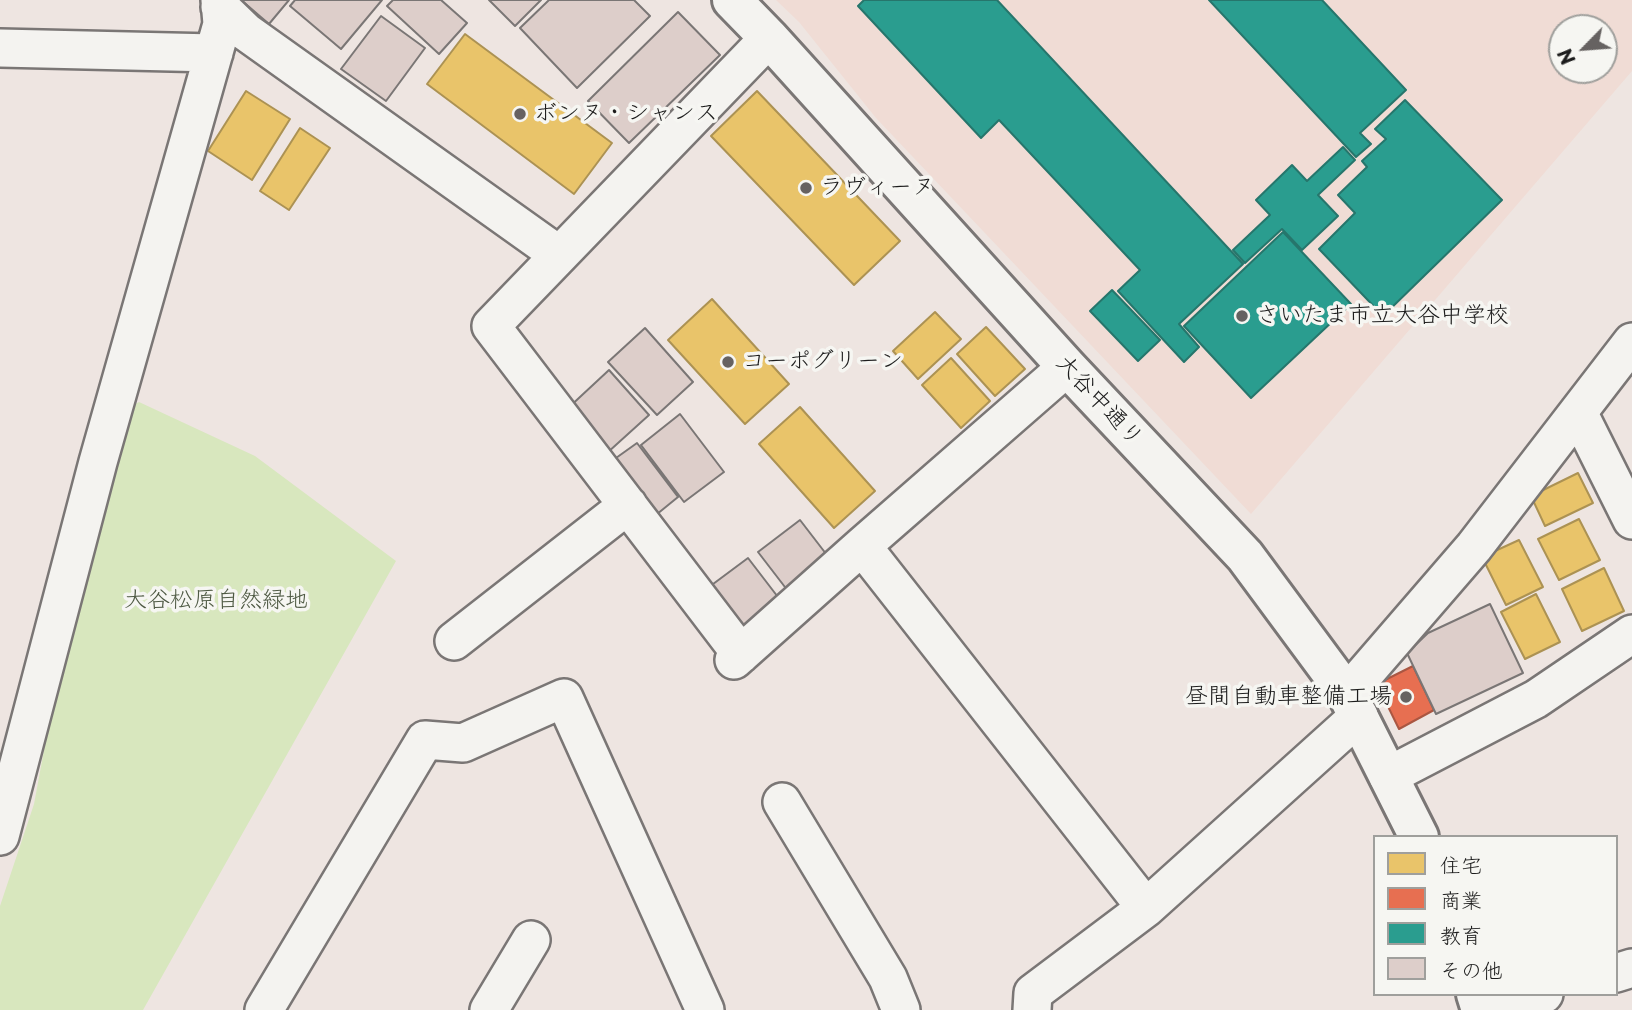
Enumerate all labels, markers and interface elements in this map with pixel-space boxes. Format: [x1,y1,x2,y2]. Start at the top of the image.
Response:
north arrow [1548,14,1618,84]
text: N [1550,44,1582,70]
place label: ボンヌ・シャンス [534,100,718,128]
marker: ボンヌ・シャンス [512,106,528,122]
place label: ラヴィーヌ [820,174,935,202]
marker: ラヴィーヌ [798,180,814,196]
place label: さいたま市立大谷中学校 [1256,302,1509,330]
marker: さいたま市立大谷中学校 [1234,308,1250,324]
place label: コーポグリーン [742,348,903,376]
street label: 大谷中通り [1050,350,1148,452]
marker: コーポグリーン [720,354,736,370]
park label: 大谷松原自然緑地 [124,587,308,615]
place label: 昼間自動車整備工場 [1185,683,1392,711]
marker: 昼間自動車整備工場 [1398,689,1414,705]
legend [1373,835,1618,996]
text: 住宅 [1440,848,1482,880]
text: 商業 [1440,883,1482,915]
text: 教育 [1440,918,1482,950]
text: その他 [1440,953,1503,985]

